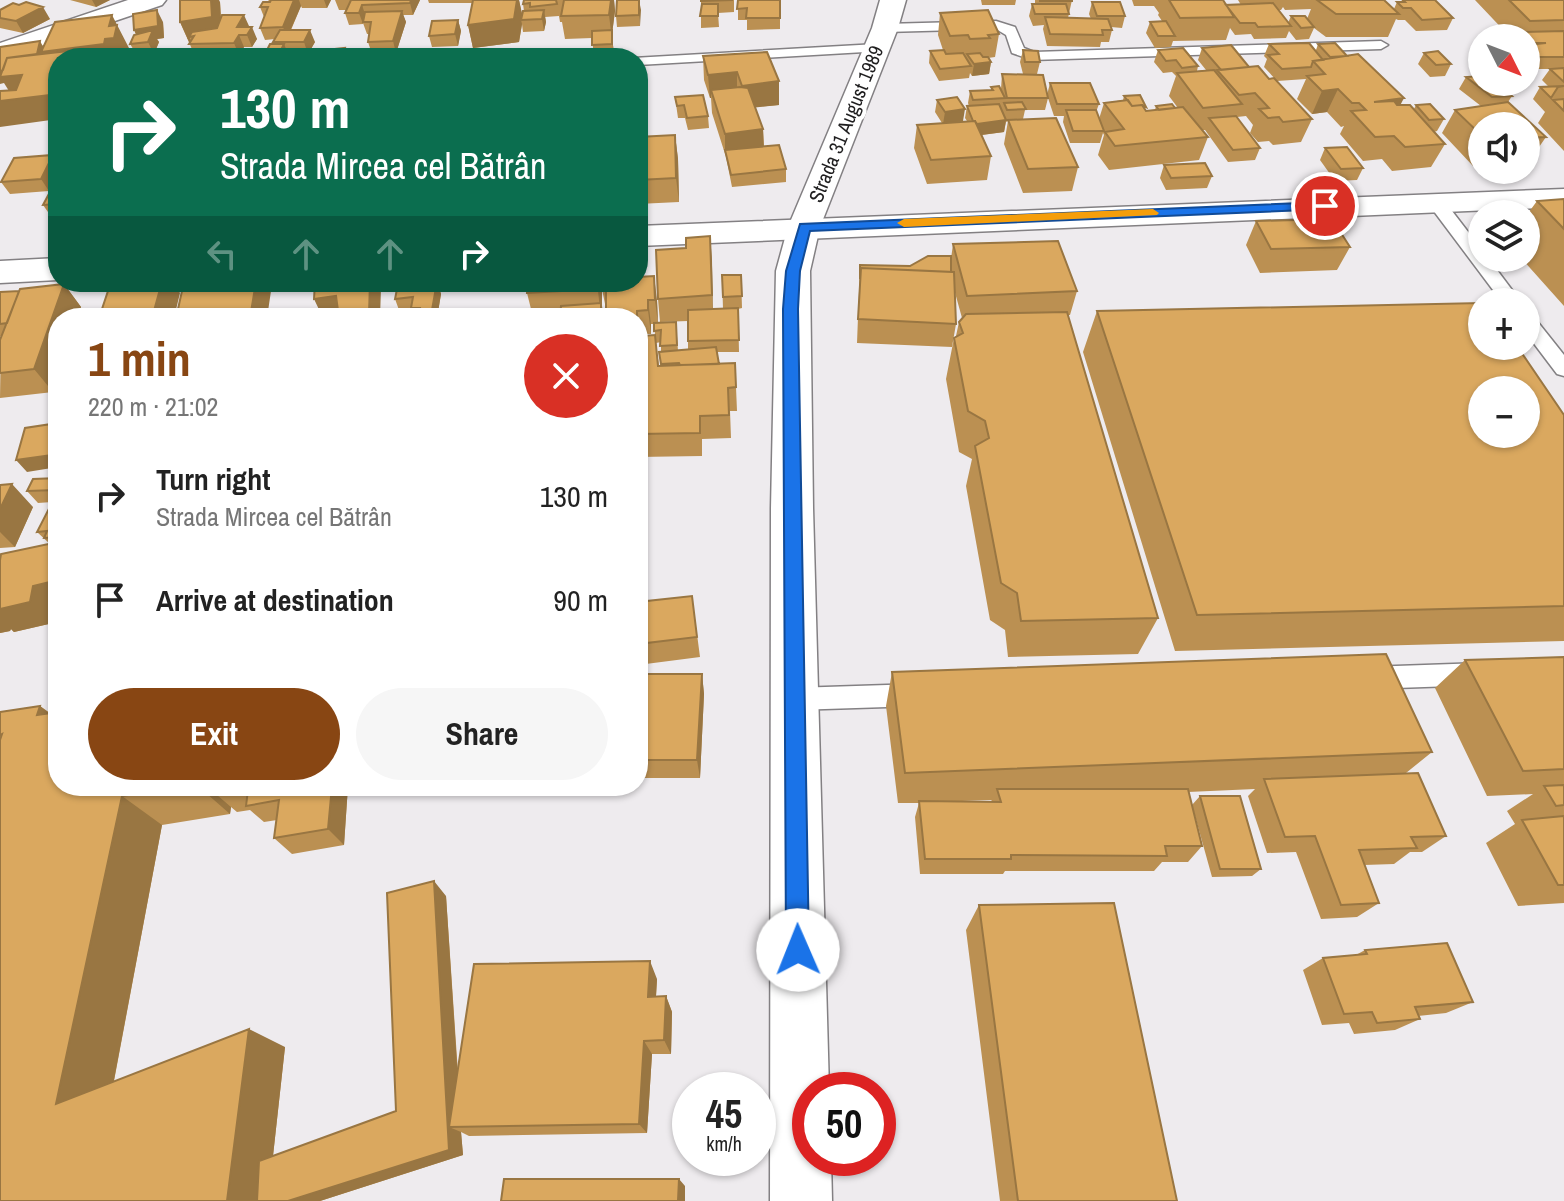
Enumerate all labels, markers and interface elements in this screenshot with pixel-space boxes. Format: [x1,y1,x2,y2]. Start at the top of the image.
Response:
north arrow [1468,24,1540,96]
map controls [1468,24,1540,448]
street label: Strada 31 August 1989 [802,41,889,206]
text: 130 m [220,70,350,145]
icon: right [88,80,192,184]
button: sound [1468,112,1540,184]
text: Strada Mircea cel Bătrân [220,142,547,190]
pin [1291,172,1359,240]
icon: arrive [1303,184,1347,228]
button: layers [1468,200,1540,272]
icon: left [200,232,244,276]
icon: ahead [284,232,328,276]
icon: ahead [368,232,412,276]
icon: right [452,232,496,276]
button: + [1468,288,1540,360]
text: 1 min [88,326,191,391]
button: close [524,334,608,418]
button: − [1468,376,1540,448]
text: 220 m · 21:02 [88,389,218,424]
text: Turn right [156,459,270,499]
icon: right [88,474,132,518]
text: 130 m [540,476,608,516]
text: Strada Mircea cel Bătrân [156,499,392,534]
icon: arrive [88,578,132,622]
text: Arrive at destination [156,580,394,620]
text: 90 m [553,580,608,620]
button: Exit [88,688,340,780]
button: Share [356,688,608,780]
position arrow [756,908,840,992]
speed limit sign: 50 [792,1072,896,1176]
text: 45 [706,1087,742,1140]
text: km/h [706,1130,742,1157]

